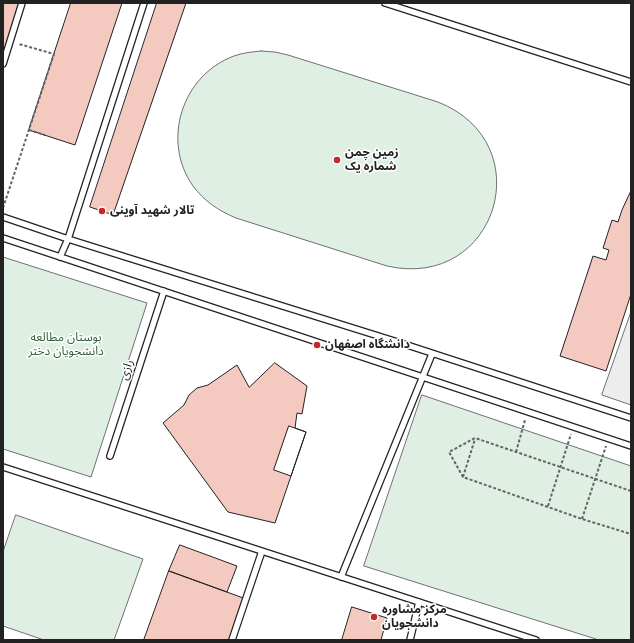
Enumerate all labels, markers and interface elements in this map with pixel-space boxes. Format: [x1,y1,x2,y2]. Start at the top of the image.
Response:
place label: زمین چمن شماره یک [345,146,399,174]
marker: زمین چمن شماره یک [332,155,342,165]
place label: تالار شهید آوینی [110,204,194,218]
marker: تالار شهید آوینی [97,206,107,216]
park label: بوستان مطالعه دانشجویان دختر [28,331,104,359]
place label: دانشگاه اصفهان [325,338,410,352]
marker: دانشگاه اصفهان [312,340,322,350]
street label: رازی [117,358,137,382]
place label: مرکز مشاوره دانشجویان [382,603,447,631]
marker: مرکز مشاوره دانشجویان [369,612,379,622]

